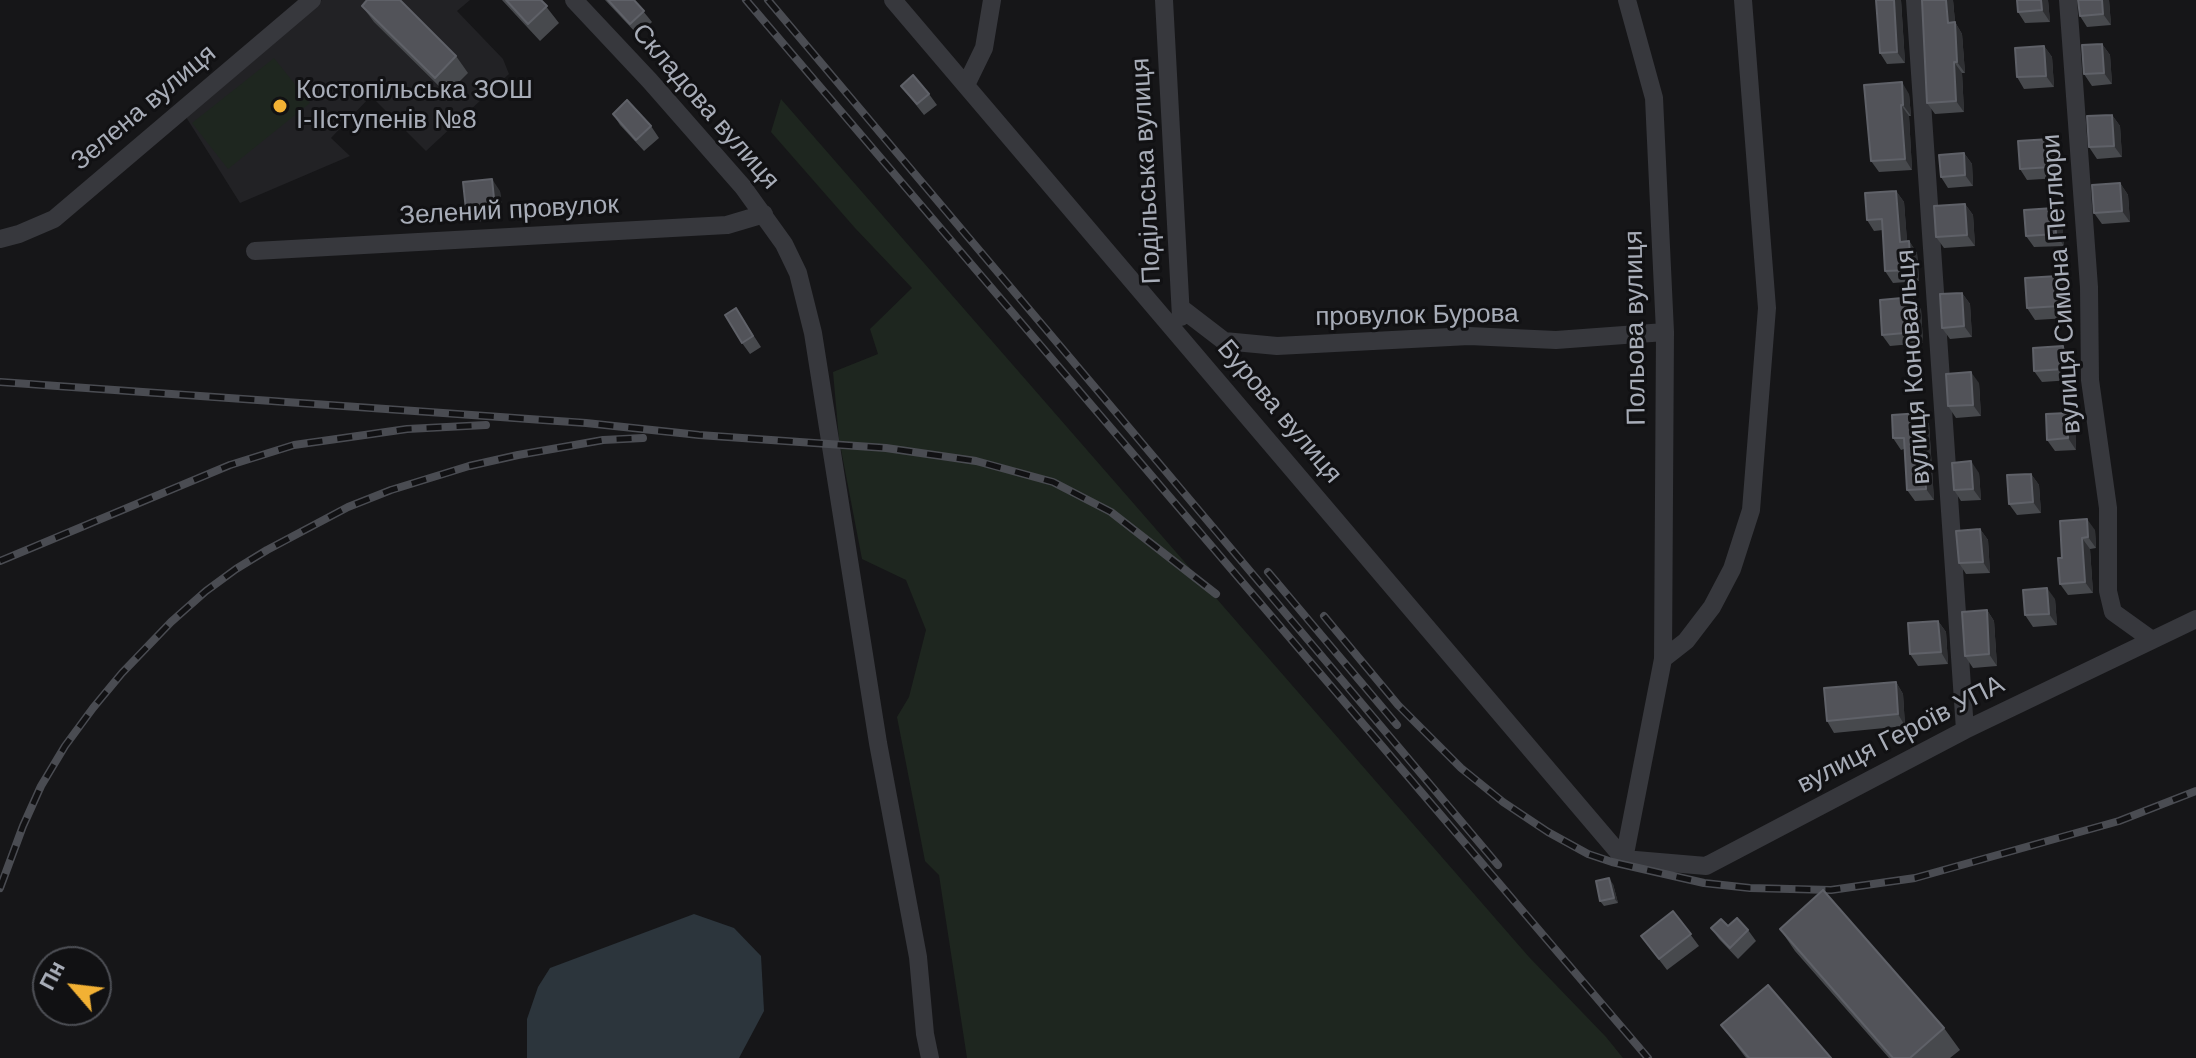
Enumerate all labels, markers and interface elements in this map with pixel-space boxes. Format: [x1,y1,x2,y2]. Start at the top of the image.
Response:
street label: Складова вулиця [625,18,785,196]
street label: Зелена вулиця [65,38,223,178]
street label: Подільська вулиця [1125,57,1169,285]
place label: Костопільська ЗОШ І-ІІступенів №8 [296,75,533,136]
marker: Костопільська ЗОШ І-ІІступенів №8 [271,97,289,115]
street label: вулиця Симона Петлюри [2036,133,2088,435]
street label: Зелений провулок [399,190,619,232]
street label: Польова вулиця [1619,230,1653,426]
street label: вулиця Коновальця [1890,248,1938,486]
street label: провулок Бурова [1315,299,1519,333]
street label: Бурова вулиця [1210,334,1348,490]
street label: вулиця Героїв УПА [1792,669,2010,801]
north arrow [32,946,112,1026]
text: Пн [34,957,70,994]

